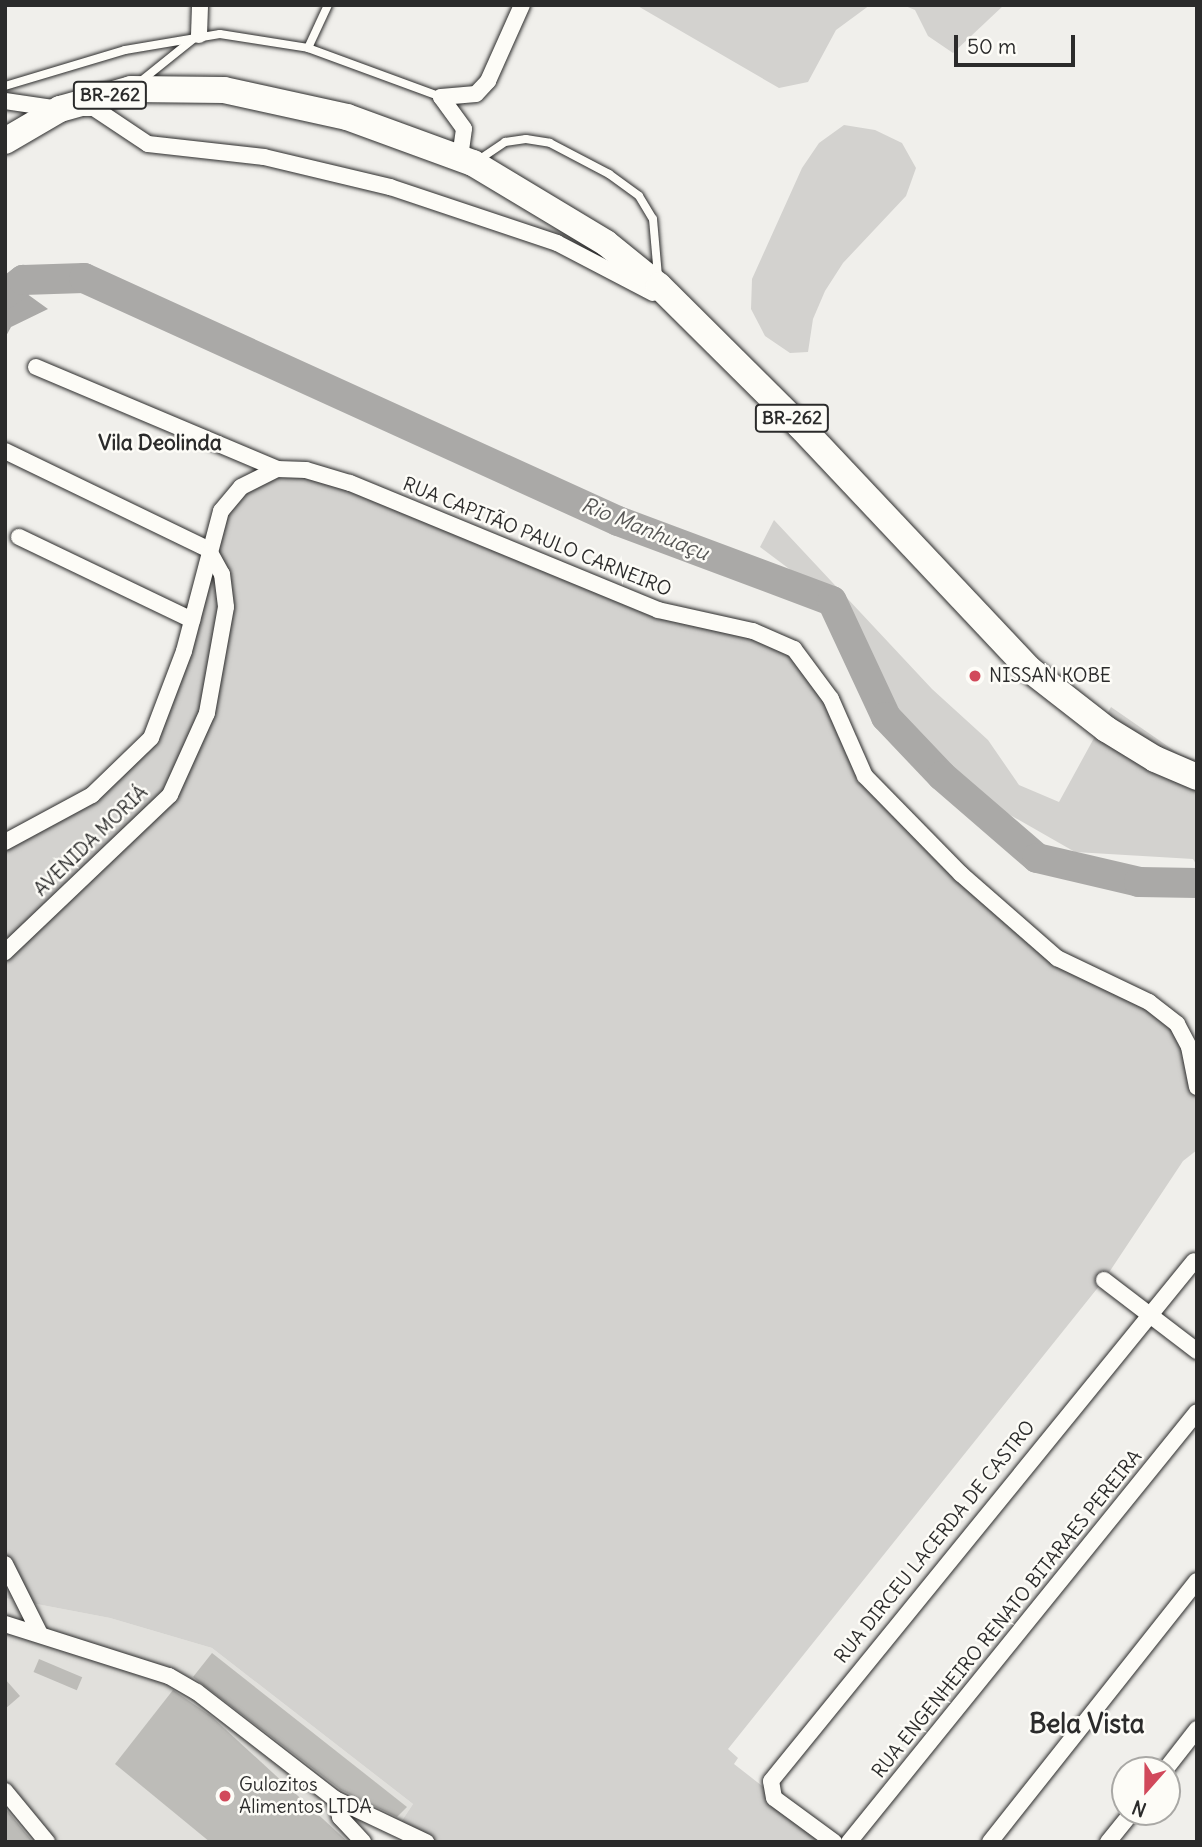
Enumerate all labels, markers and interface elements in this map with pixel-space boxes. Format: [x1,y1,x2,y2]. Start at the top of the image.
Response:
scale bar [957,21,1078,65]
text: 50 m [967,33,1016,60]
road number: BR-262 [72,80,148,110]
road number: BR-262 [754,404,830,432]
district label: Vila Deolinda [98,430,222,456]
street label: RUA CAPITÃO PAULO CARNEIRO [399,473,675,601]
water label: Rio Manhuaçu [578,492,712,566]
place label: NISSAN KOBE [989,665,1111,687]
marker: NISSAN KOBE [967,668,983,684]
street label: AVENIDA MORIÁ [30,781,152,901]
street label: RUA DIRCEU LACERDA DE CASTRO [830,1416,1040,1668]
street label: RUA ENGENHEIRO RENATO BITARAES PEREIRA [867,1445,1147,1783]
district label: Bela Vista [1029,1708,1145,1740]
north arrow [1111,1756,1181,1826]
place label: Gulozitos Alimentos LTDA [239,1774,372,1818]
marker: Gulozitos Alimentos LTDA [217,1788,233,1804]
text: N [1129,1795,1150,1822]

